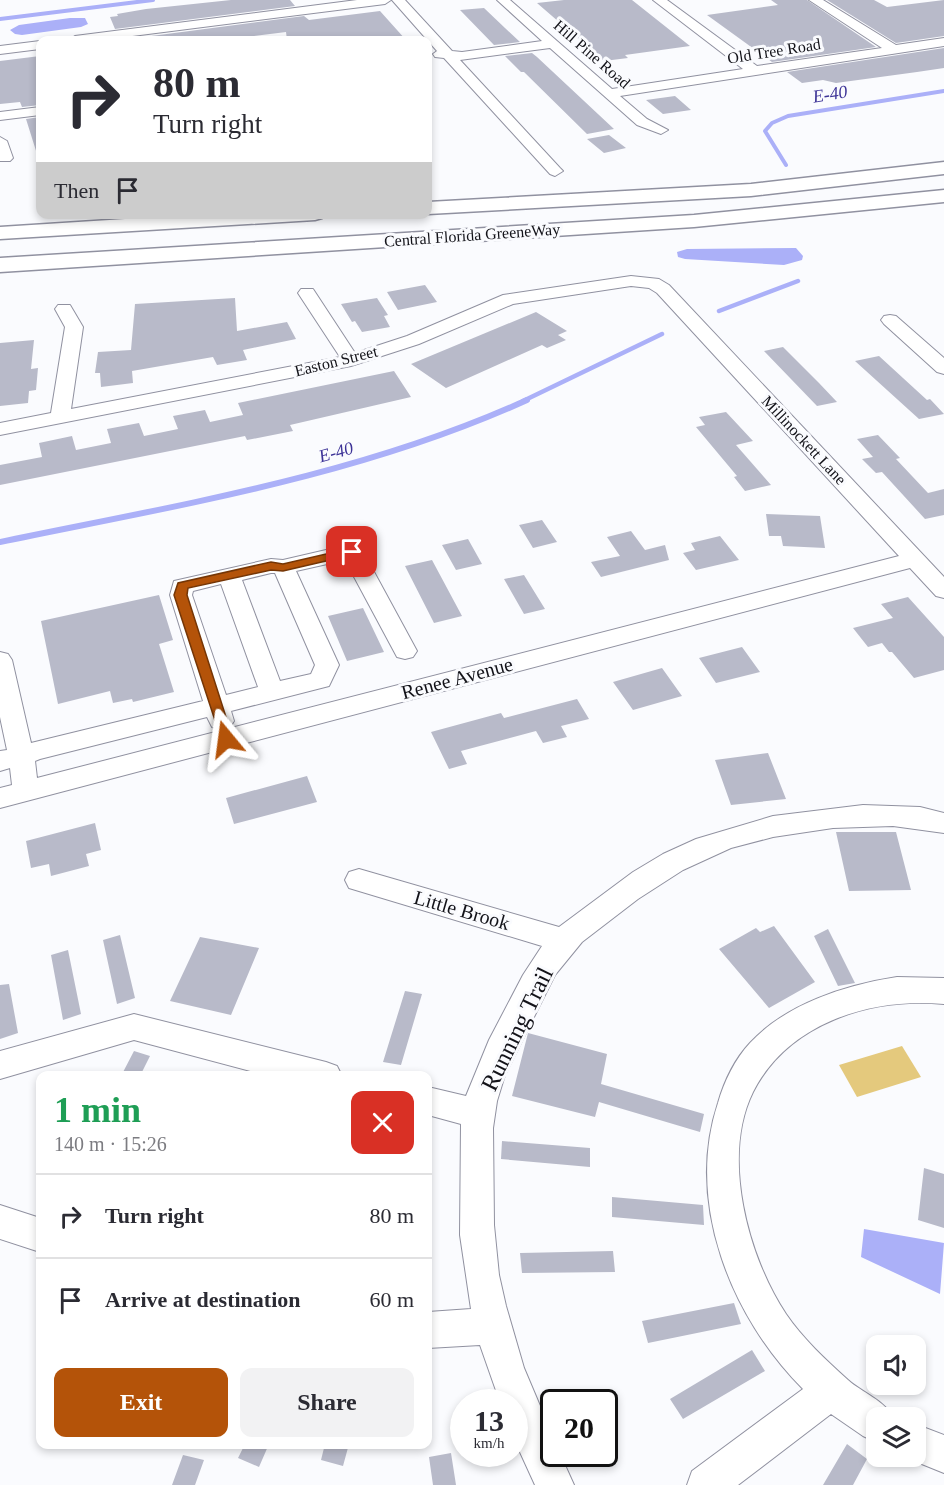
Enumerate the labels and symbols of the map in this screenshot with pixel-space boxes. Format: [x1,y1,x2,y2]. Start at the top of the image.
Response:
street label: Hill Pine Road [551,16,633,92]
street label: Old Tree Road [726,35,822,67]
water label: E-40 [810,81,849,107]
street label: Central Florida GreeneWay [383,220,561,251]
street label: Easton Street [293,342,380,380]
street label: Millinockett Lane [759,392,849,488]
water label: E-40 [315,438,356,467]
pin [326,526,377,577]
street label: Renee Avenue [399,653,515,703]
position arrow [194,707,258,771]
street label: Little Brook [412,886,512,934]
street label: Running Trail [476,963,558,1095]
speed limit sign: 20 [540,1389,618,1467]

